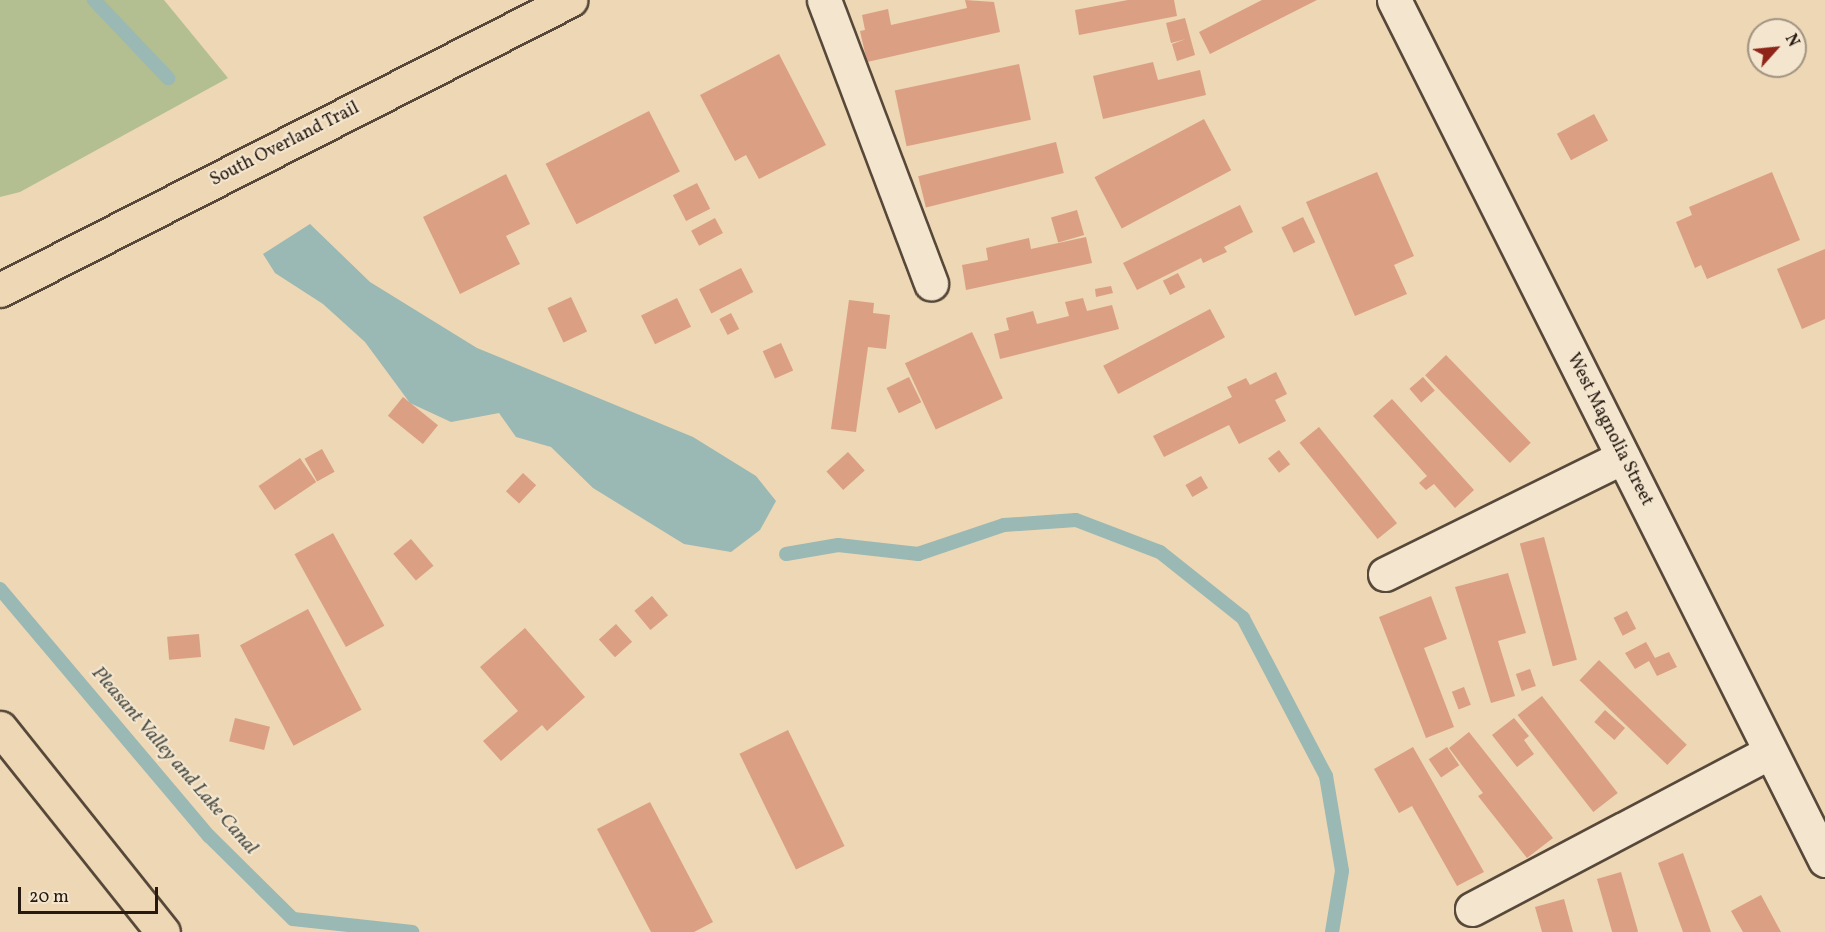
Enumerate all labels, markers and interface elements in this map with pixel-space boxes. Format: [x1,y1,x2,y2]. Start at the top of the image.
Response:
north arrow [1747,18,1807,78]
text: N [1779,31,1804,51]
street label: South Overland Trail [207,98,363,192]
street label: West Magnolia Street [1561,350,1657,510]
water label: Pleasant Valley and Lake Canal [86,662,262,860]
scale bar [21,875,160,913]
text: 20 m [29,885,69,910]

